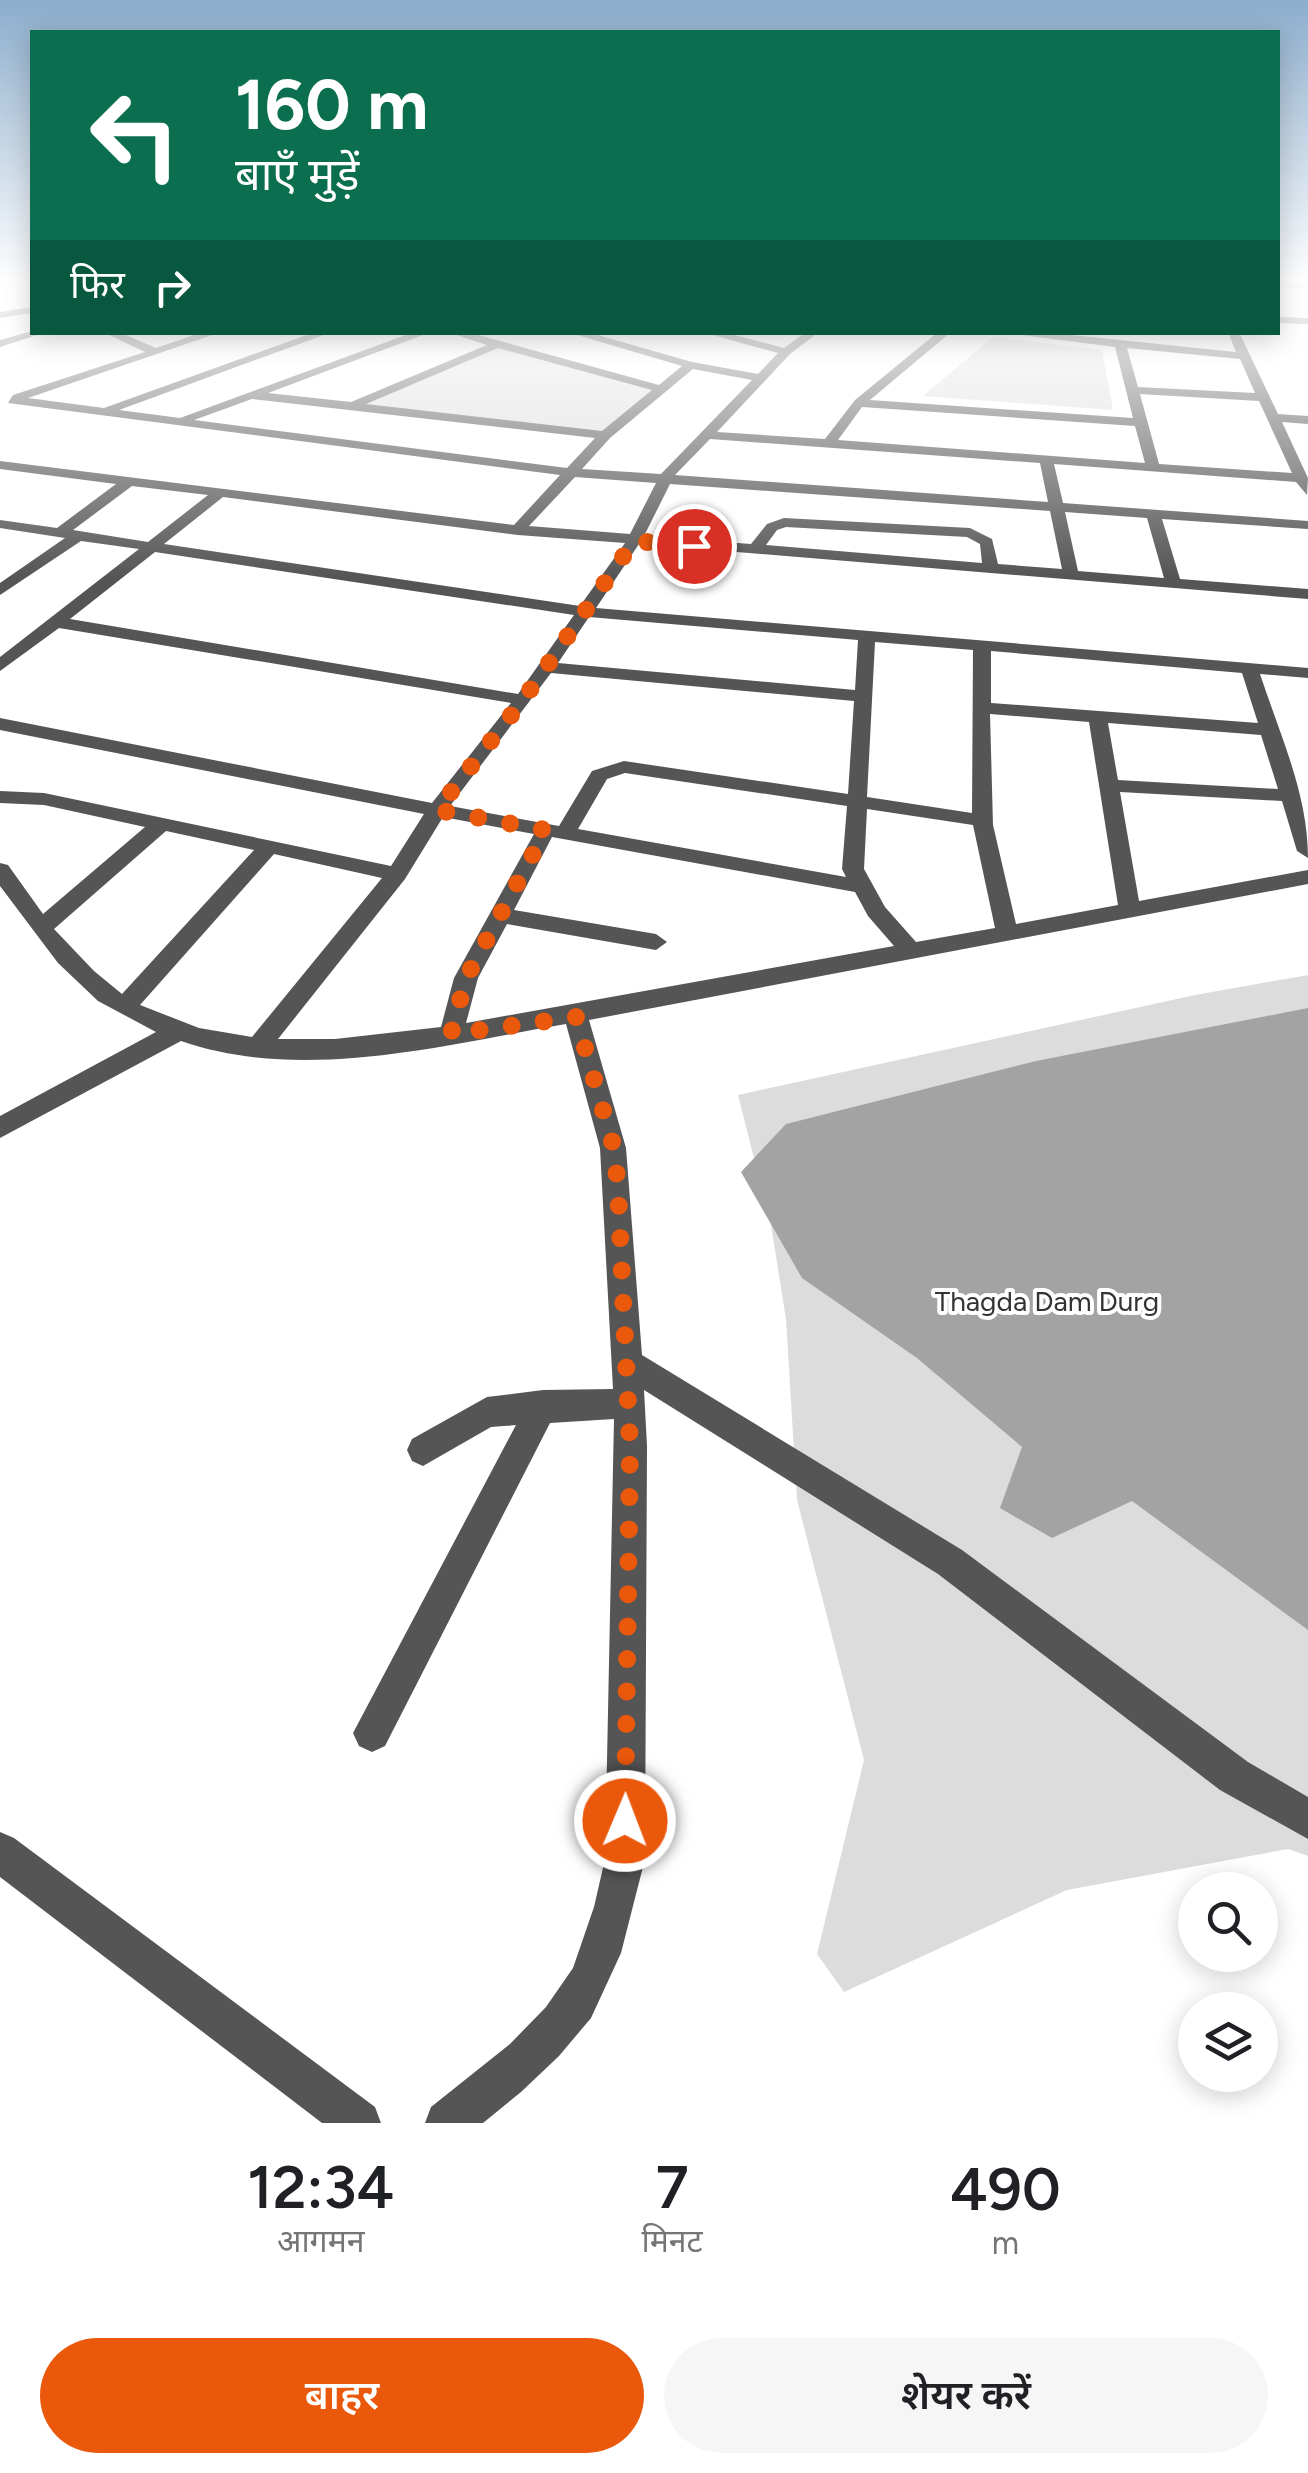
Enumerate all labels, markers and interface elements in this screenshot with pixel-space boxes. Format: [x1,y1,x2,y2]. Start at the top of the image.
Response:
text: 160 m [235,62,428,147]
icon: left [70,70,200,200]
text: बाएँ मुड़ें [235,147,359,201]
icon: right [145,260,200,315]
text: फिर [70,262,125,308]
pin [652,504,737,589]
icon: arrive [667,519,722,574]
park label: Thagda Dam Durg [935,1284,1159,1318]
position arrow [573,1769,677,1873]
map controls [1178,1872,1278,2092]
button: search [1178,1872,1278,1972]
button: layers [1178,1992,1278,2092]
text: 12:34 [247,2151,394,2223]
text: 7 [656,2151,689,2223]
text: 490 [950,2153,1061,2225]
text: आगमन [277,2222,365,2260]
text: मिनट [641,2222,703,2260]
text: m [992,2224,1019,2262]
button: बाहर [40,2338,644,2453]
button: शेयर करें [664,2338,1268,2453]

